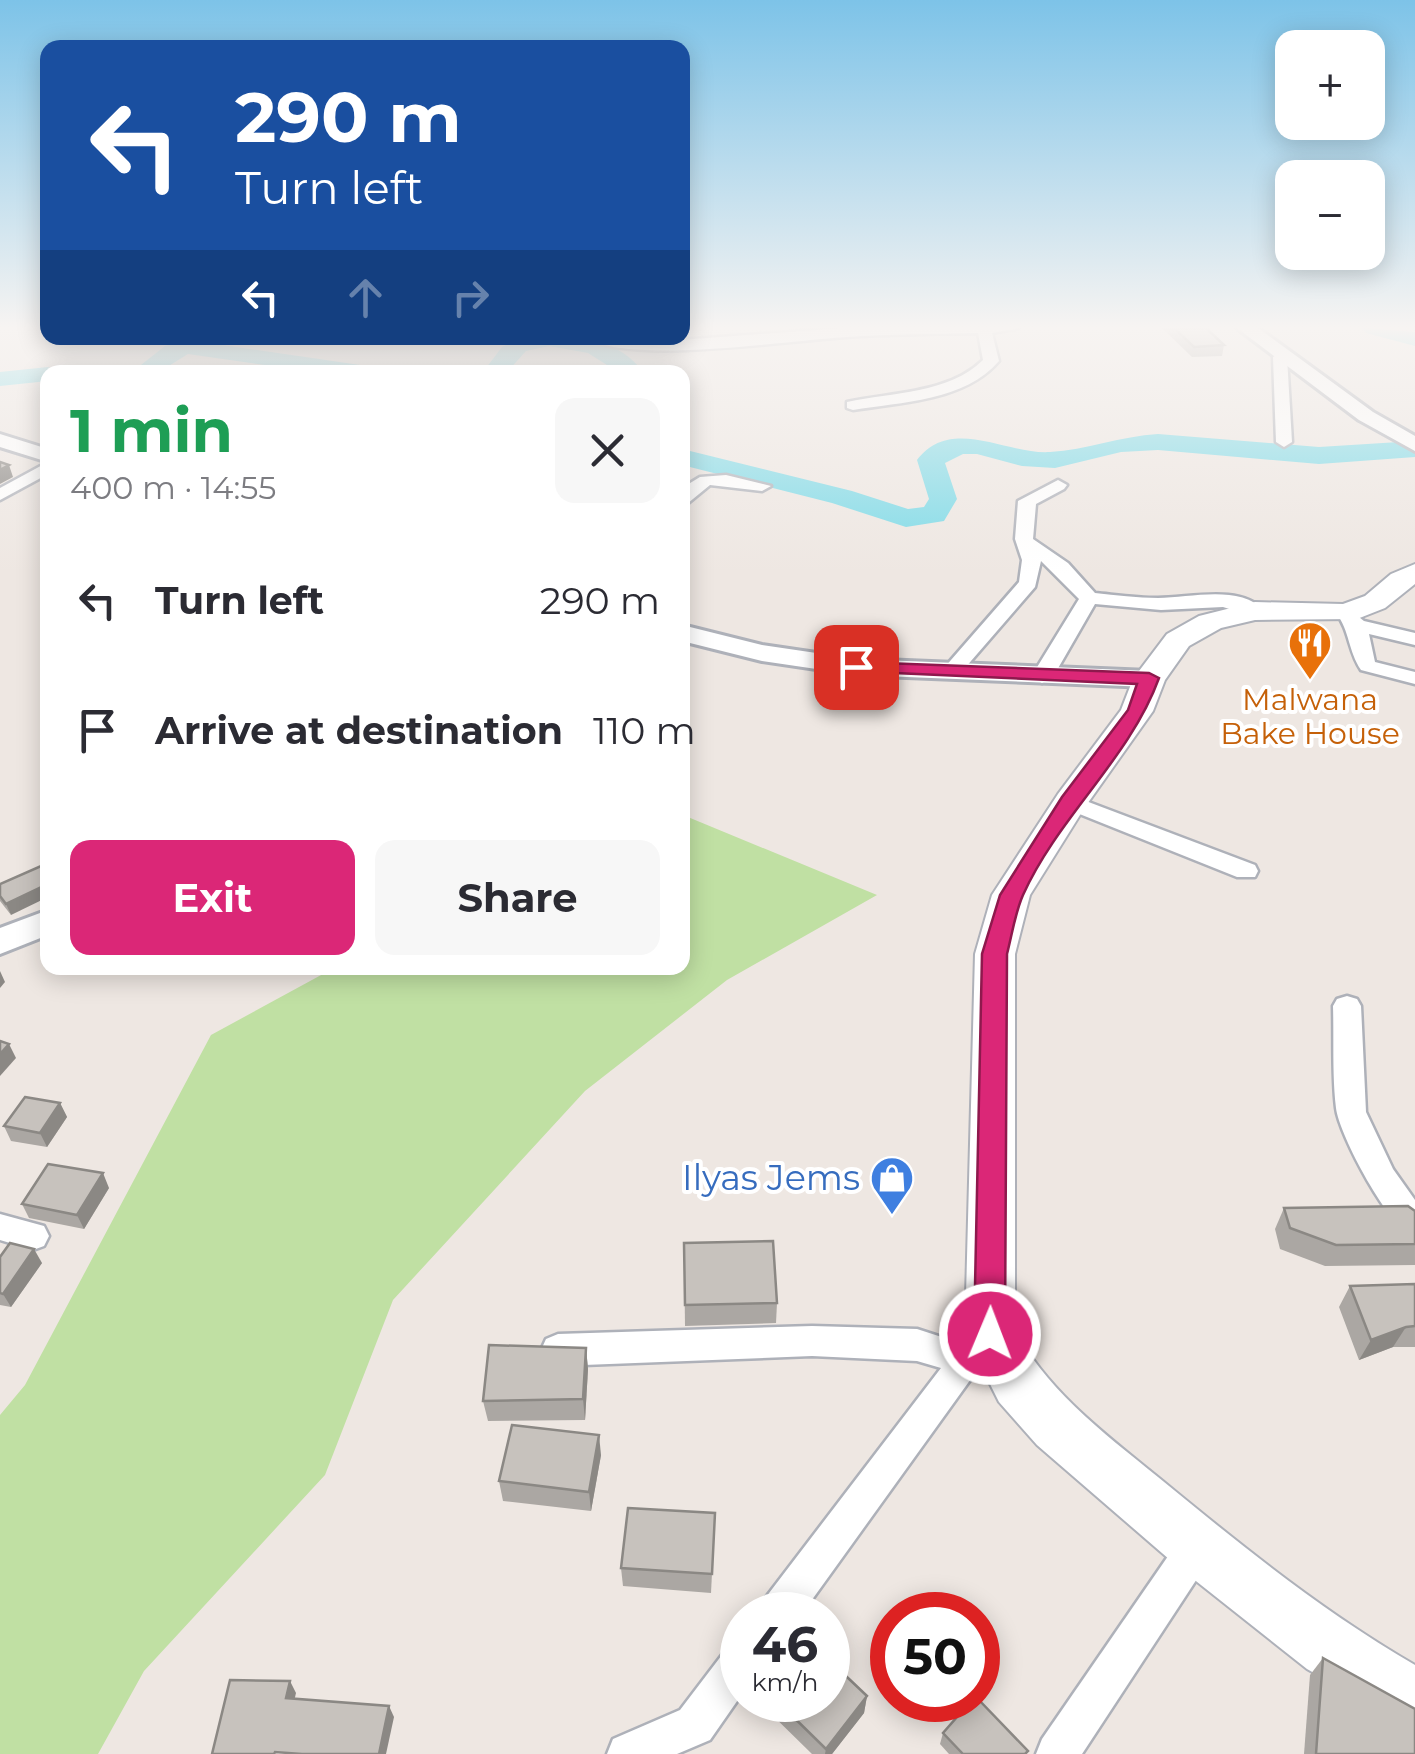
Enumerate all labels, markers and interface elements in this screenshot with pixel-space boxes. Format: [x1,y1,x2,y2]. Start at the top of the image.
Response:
map controls [1275,30,1385,270]
button: + [1275,30,1385,140]
text: 290 m [235,74,462,160]
icon: left [70,80,200,210]
text: Turn left [235,160,423,215]
button: − [1275,160,1385,270]
icon: left [233,270,288,325]
icon: ahead [338,270,393,325]
icon: right [443,270,498,325]
text: 1 min [70,394,233,467]
button: close [555,398,660,503]
text: 400 m · 14:55 [70,468,276,507]
icon: left [70,573,125,628]
text: Turn left [155,577,324,624]
text: 290 m [540,577,660,624]
restaurant icon: Malwana Bake House [1287,620,1333,681]
pin [814,625,899,710]
icon: arrive [829,640,884,695]
place label: Malwana Bake House [1220,681,1400,752]
icon: arrive [70,703,125,758]
text: Arrive at destination [155,707,563,754]
text: 110 m [593,707,696,754]
button: Exit [70,840,355,955]
button: Share [375,840,660,955]
shop icon: Ilyas Jems [869,1155,915,1216]
place label: Ilyas Jems [682,1156,860,1199]
position arrow [938,1282,1042,1386]
speed limit sign: 50 [870,1592,1000,1722]
text: 46 [752,1614,818,1675]
text: km/h [752,1667,818,1697]

